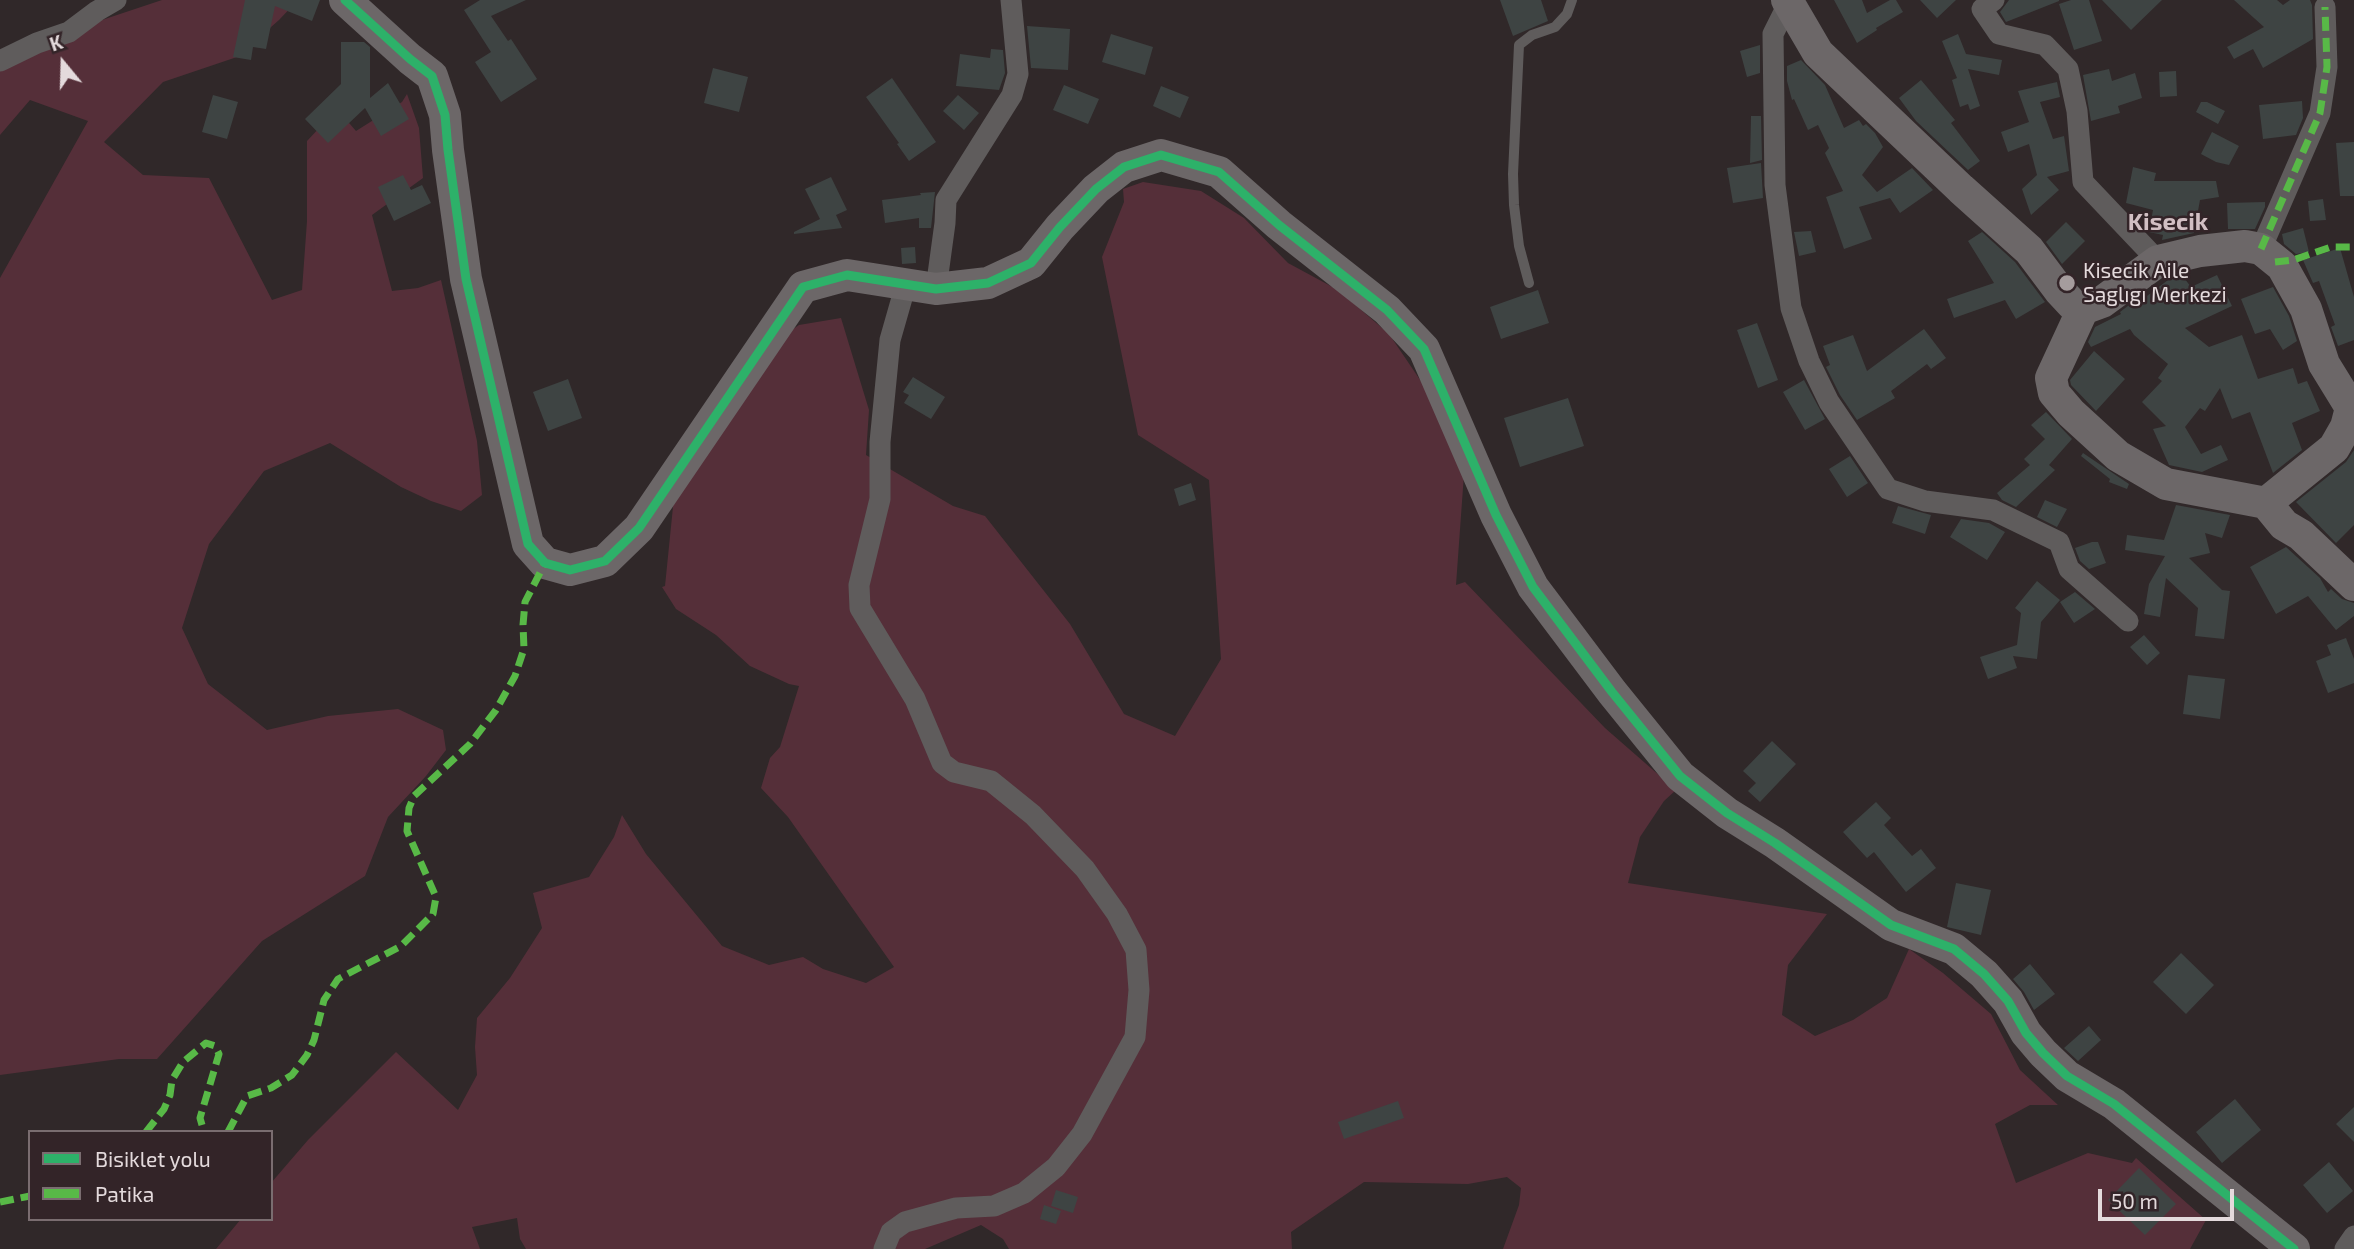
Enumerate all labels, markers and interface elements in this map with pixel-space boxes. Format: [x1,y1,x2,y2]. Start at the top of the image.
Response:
north arrow [28,28,98,98]
text: K [47,30,65,56]
district label: Kisecik [2128,208,2208,236]
place label: Kisecik Aile Saglıgı Merkezi [2083,258,2227,308]
marker: Kisecik Aile Saglıgı Merkezi [2057,273,2077,293]
legend [28,1130,273,1221]
text: Bisiklet yolu [95,1146,211,1171]
scale bar [2102,1176,2238,1220]
text: Patika [95,1181,154,1206]
text: 50 m [2111,1188,2158,1213]

